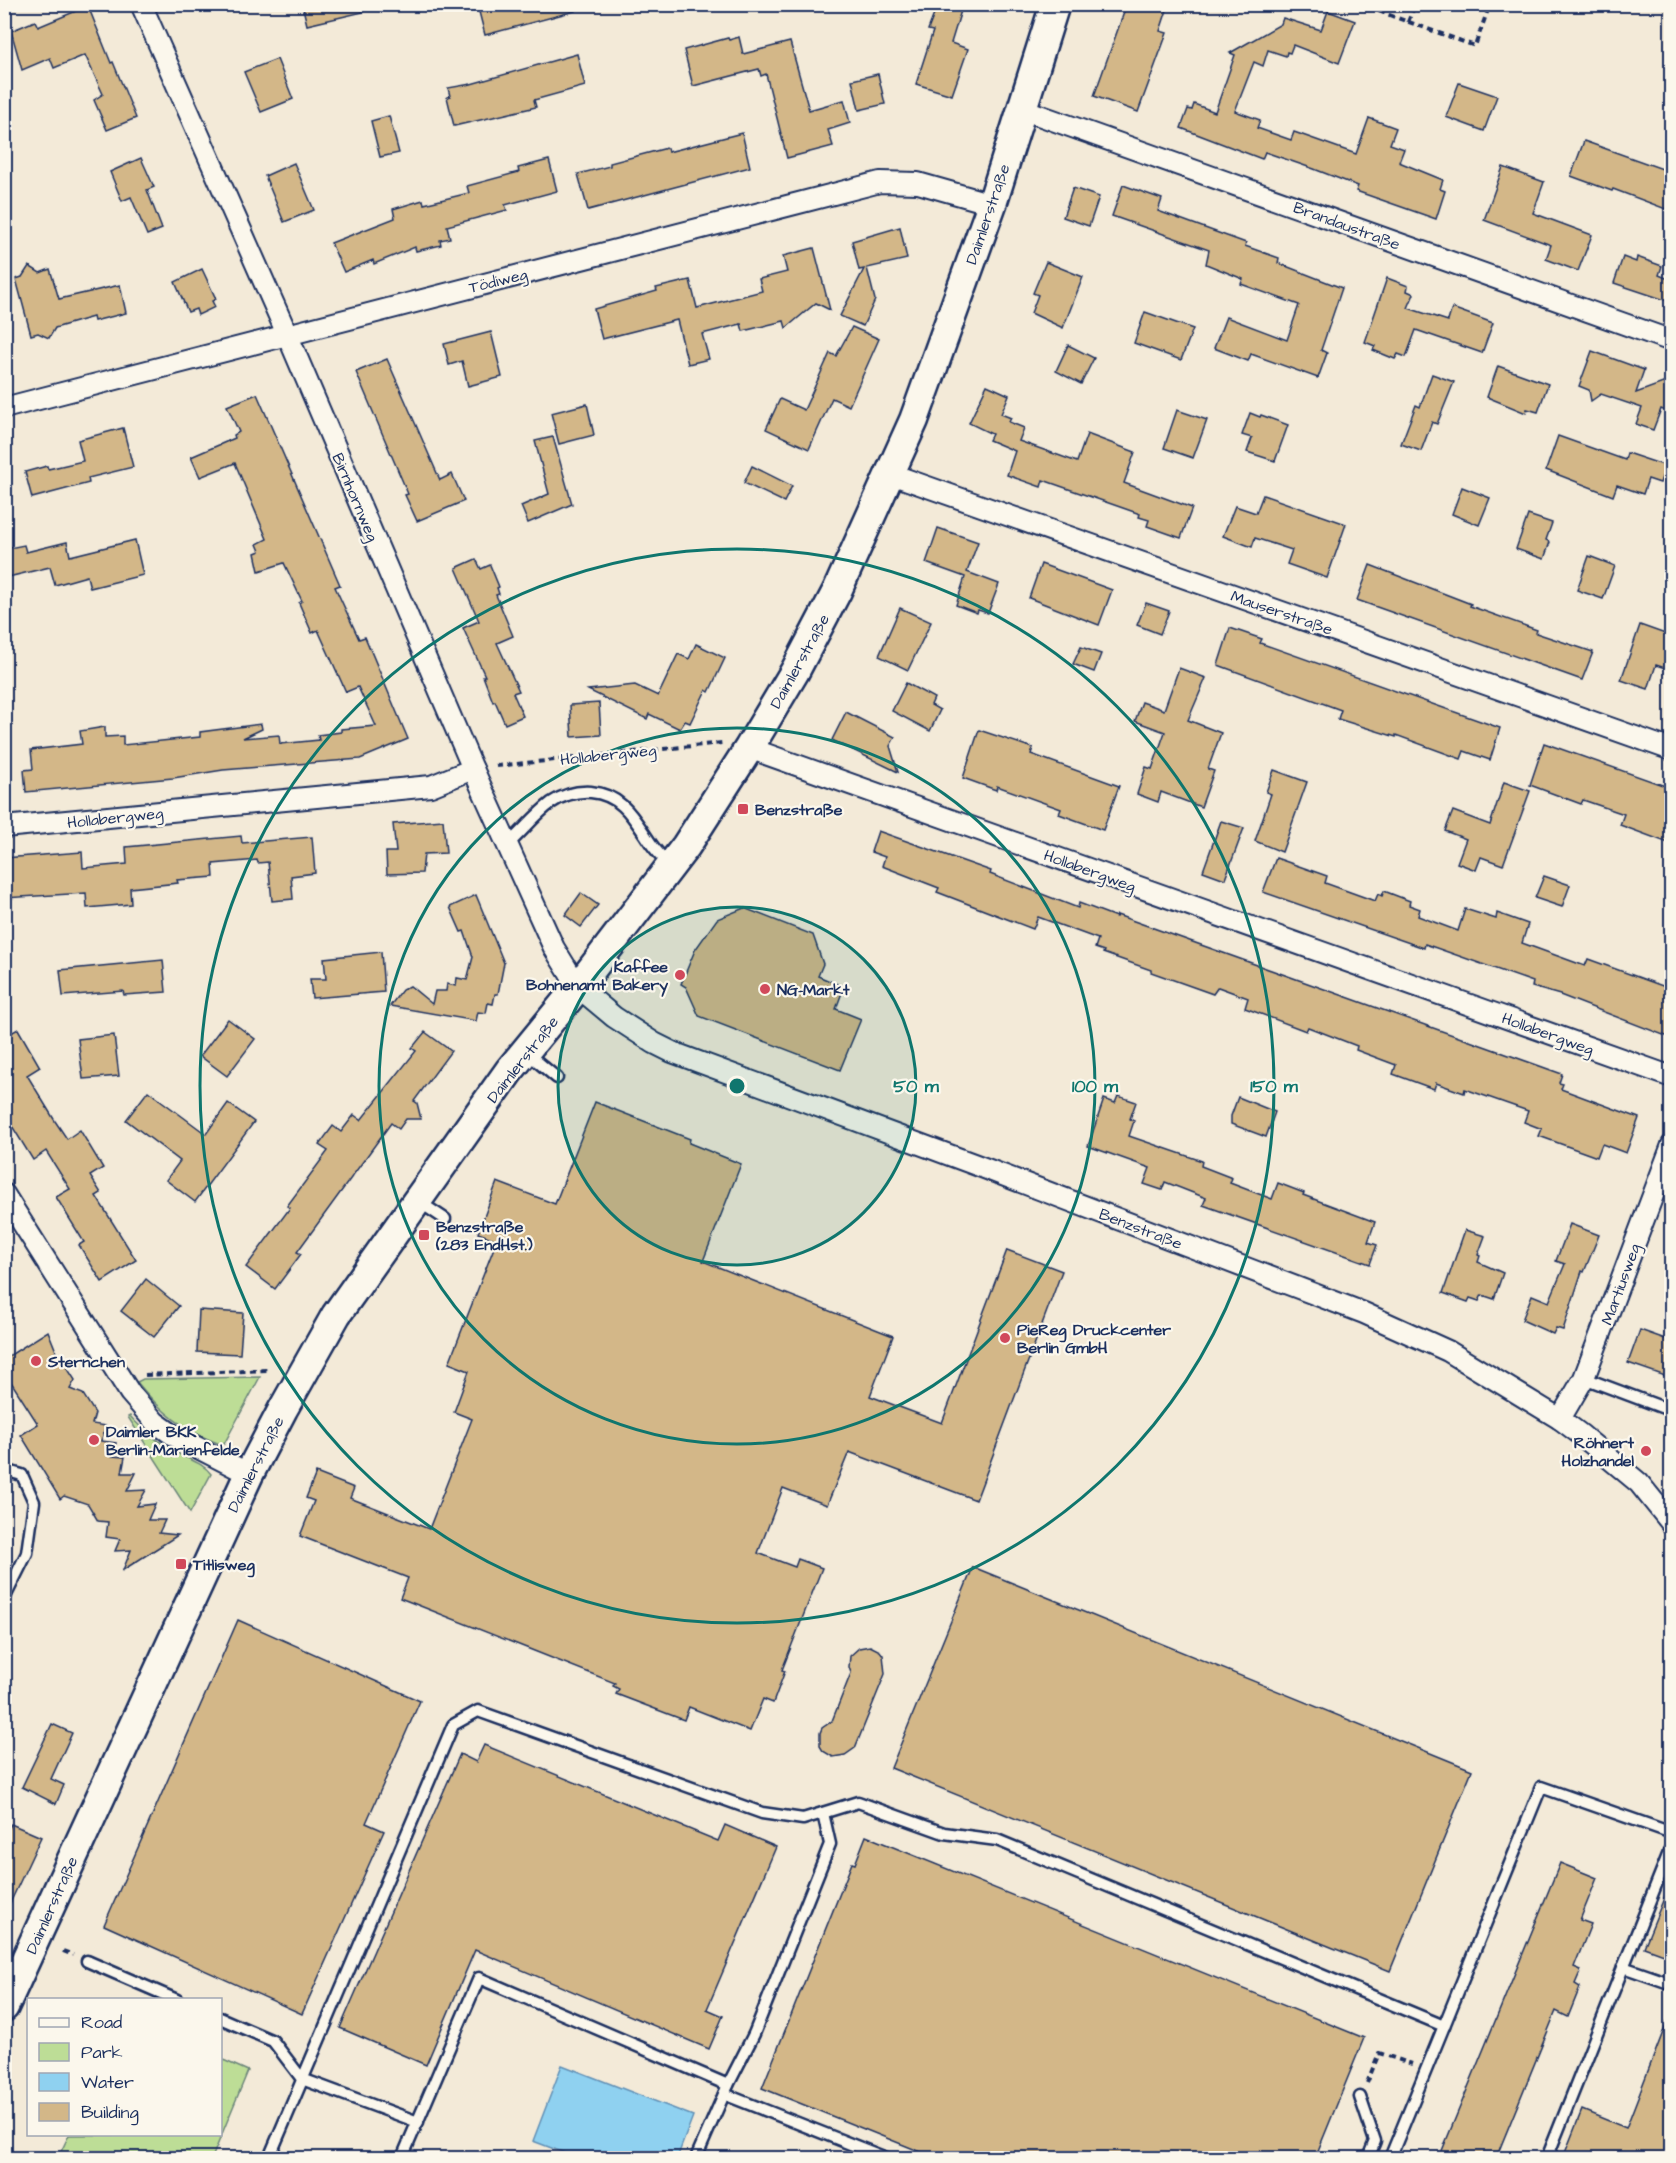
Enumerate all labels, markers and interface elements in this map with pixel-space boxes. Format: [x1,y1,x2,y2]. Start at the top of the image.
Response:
street label: Daimlerstraße [960,161,1016,267]
street label: Brandaustraße [1290,196,1404,256]
street label: Tödiweg [467,263,530,300]
street label: Birnhornweg [326,450,384,545]
street label: Mauserstraße [1228,585,1336,641]
street label: Daimlerstraße [765,610,835,713]
street label: Hollabergweg [559,739,657,772]
place label: Benzstraße [755,799,843,821]
street label: Hollabergweg [66,802,164,835]
marker: Benzstraße [736,802,750,816]
street label: Hollabergweg [1040,844,1139,899]
place label: Kaffee Bohnenamt Bakery [526,956,668,997]
marker: Kaffee Bohnenamt Bakery [673,968,687,982]
place label: NG-Markt [777,979,850,1001]
marker: NG-Markt [758,982,772,996]
street label: Hollabergweg [1498,1007,1597,1062]
street label: Daimlerstraße [482,1011,564,1108]
text: 50 m [893,1074,940,1099]
text: 100 m [1072,1074,1119,1099]
text: 150 m [1250,1074,1299,1099]
centre of rings [727,1076,747,1096]
street label: Benzstraße [1096,1203,1186,1255]
place label: Benzstraße (283 EndHst.) [435,1216,533,1256]
marker: Benzstraße (283 EndHst.) [417,1228,431,1242]
street label: Martiusweg [1596,1241,1647,1328]
place label: PieReg Druckcenter Berlin GmbH [1017,1319,1171,1359]
marker: PieReg Druckcenter Berlin GmbH [998,1331,1012,1345]
place label: Sternchen [47,1351,125,1373]
marker: Sternchen [29,1354,43,1368]
street label: Daimlerstraße [222,1412,290,1516]
place label: Daimler BKK Berlin-Marienfelde [106,1421,240,1461]
place label: Röhnert Holzhandel [1561,1432,1635,1472]
marker: Daimler BKK Berlin-Marienfelde [87,1433,101,1447]
marker: Röhnert Holzhandel [1639,1444,1653,1458]
place label: Titlisweg [192,1554,255,1578]
marker: Titlisweg [174,1557,188,1571]
street label: Daimlerstraße [21,1853,83,1958]
legend [27,1998,222,2136]
text: Road [81,2010,122,2035]
text: Park [81,2040,123,2065]
text: Water [81,2070,134,2095]
text: Building [81,2100,139,2126]

